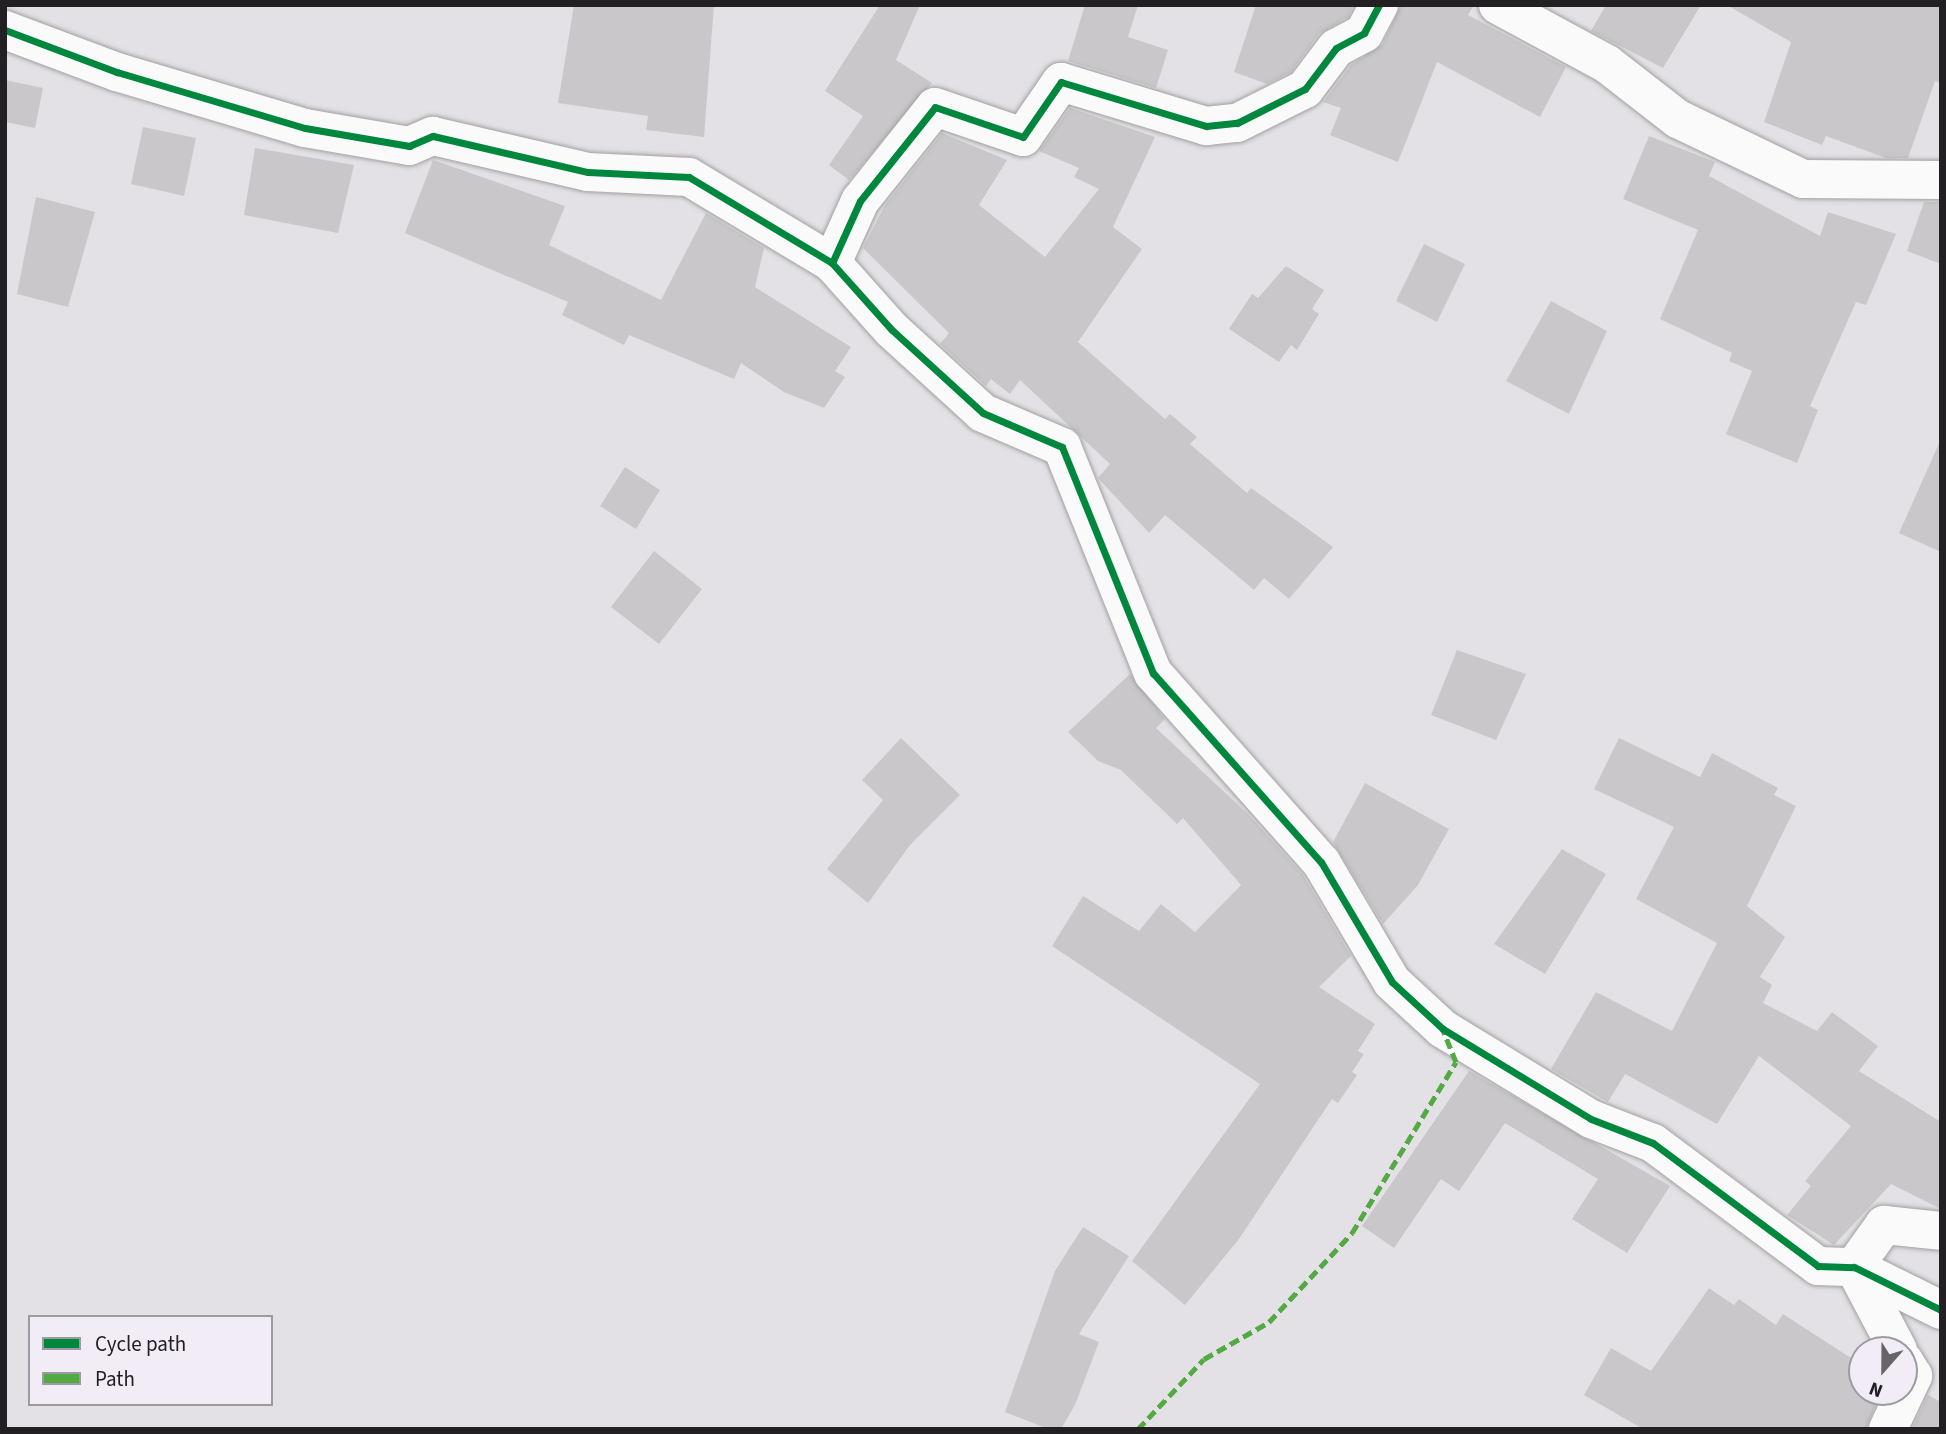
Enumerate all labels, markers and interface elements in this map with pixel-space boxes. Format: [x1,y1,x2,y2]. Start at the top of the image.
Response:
legend [28,1315,273,1406]
text: Cycle path [95,1329,186,1359]
north arrow [1848,1336,1918,1406]
text: Path [95,1364,135,1394]
text: N [1865,1374,1887,1404]

